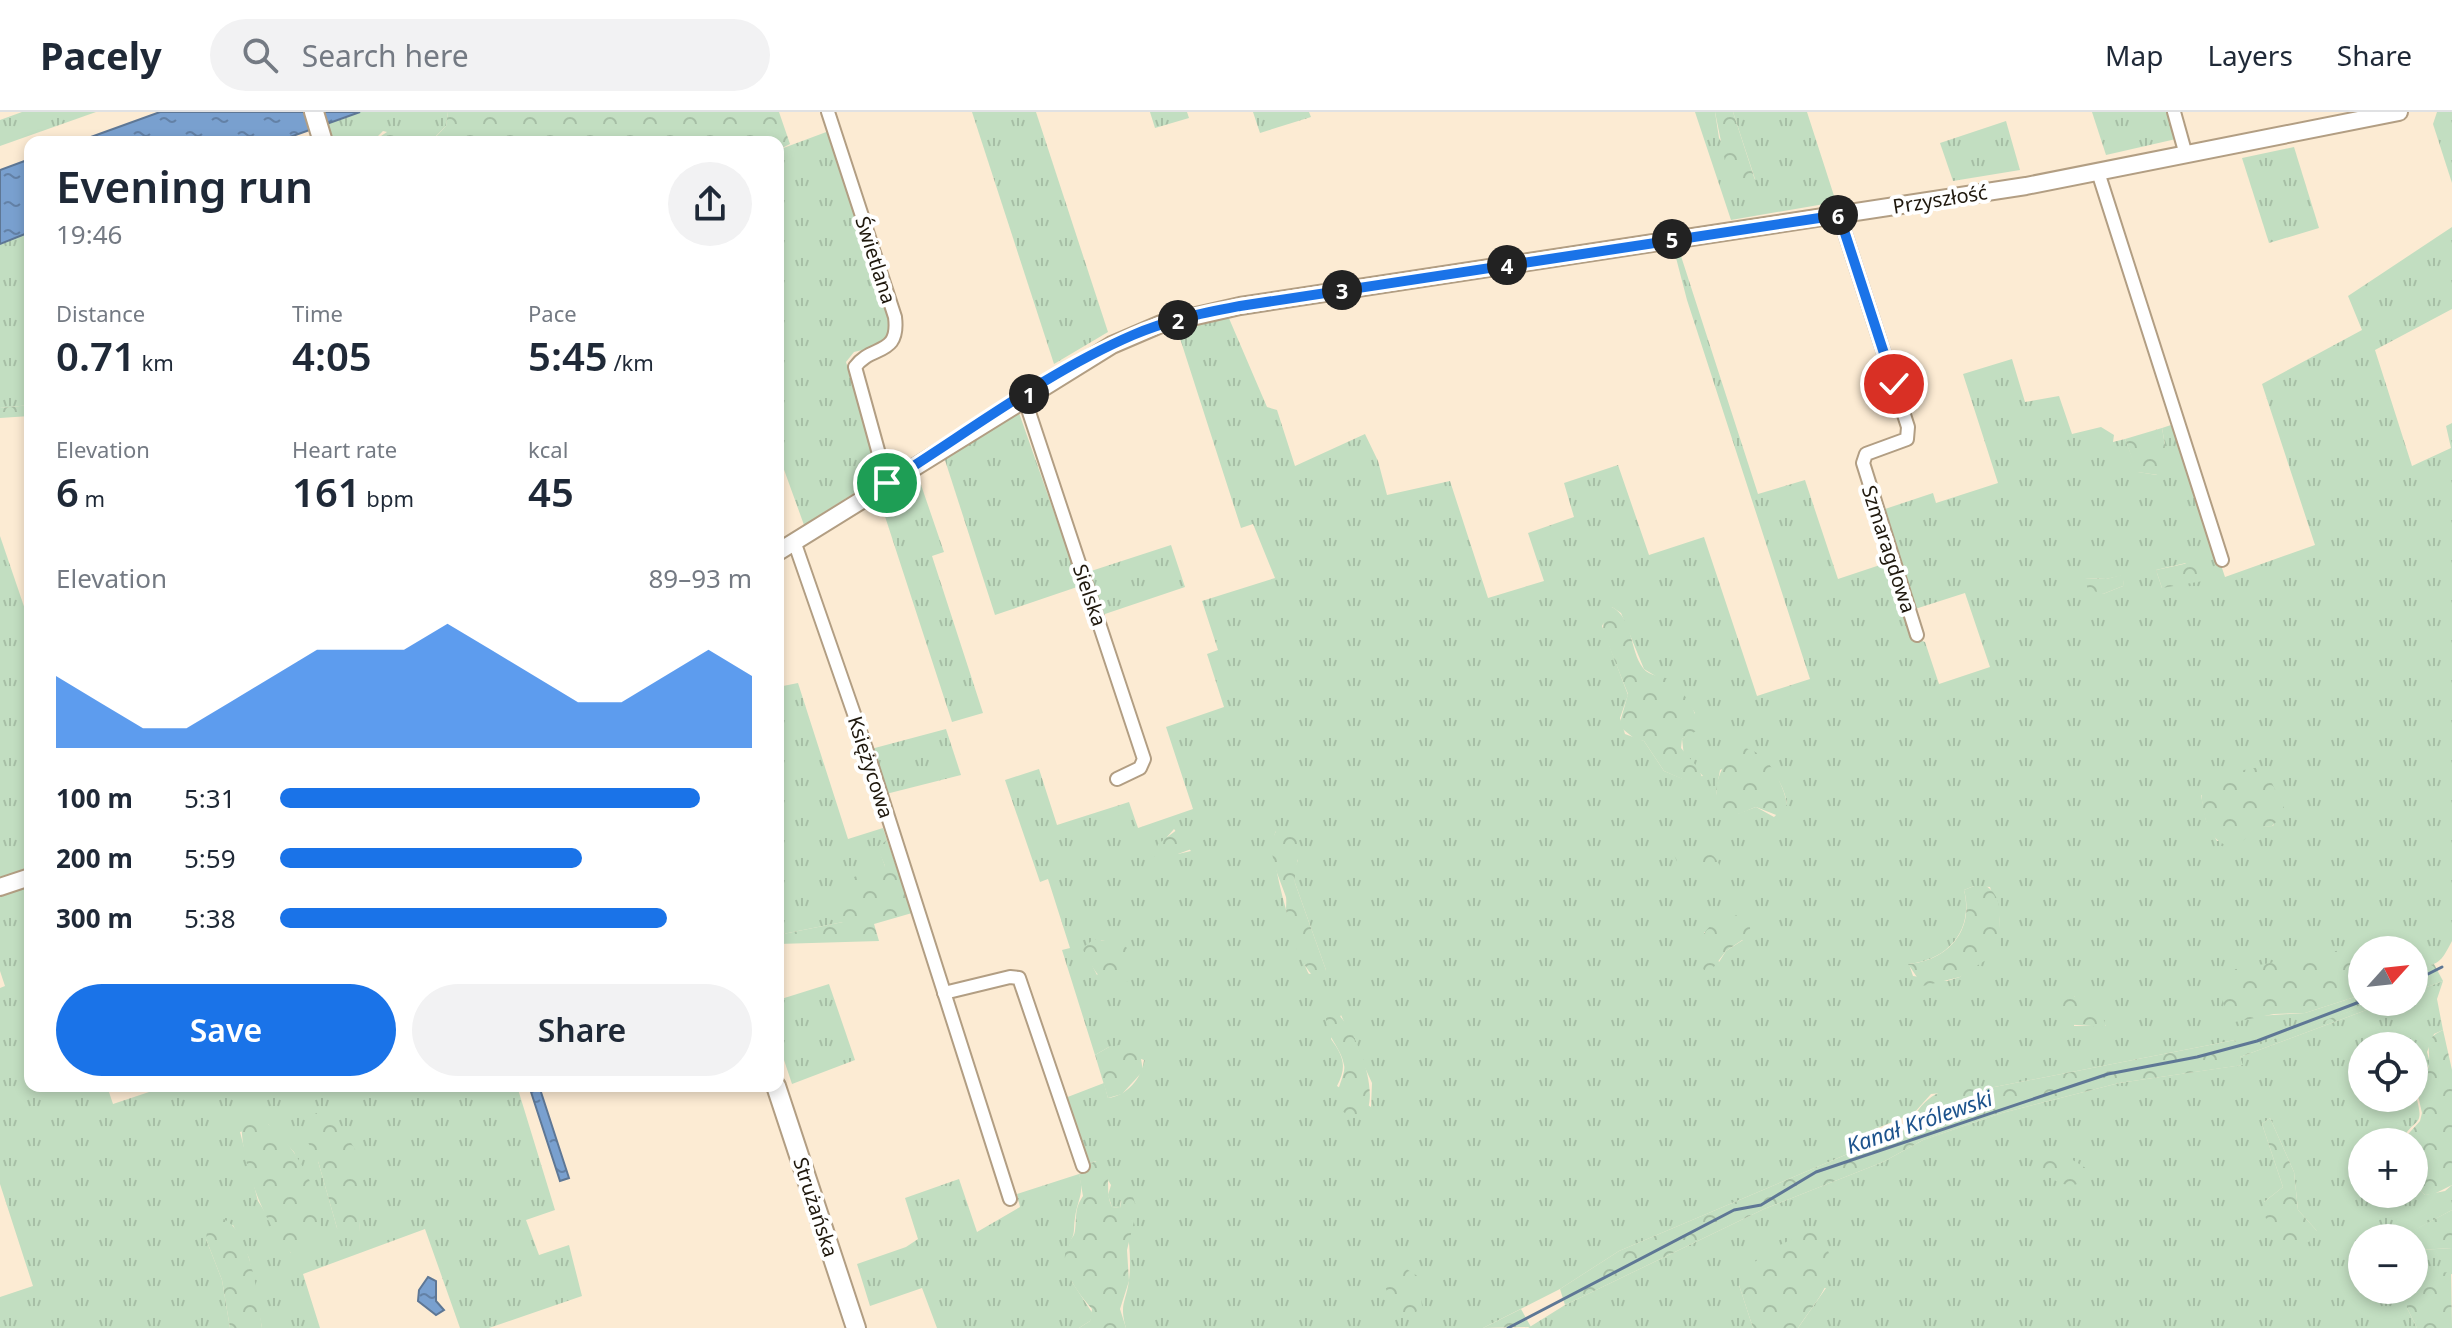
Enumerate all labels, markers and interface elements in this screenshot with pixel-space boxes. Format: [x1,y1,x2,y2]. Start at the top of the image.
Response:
search box [210,19,770,91]
text: Pacely [40,29,162,81]
icon: search [238,33,282,77]
text: Search here [302,35,469,76]
text: Map [2105,36,2163,74]
text: Layers [2207,36,2293,74]
text: Share [2337,36,2412,74]
text: Evening run [56,156,313,216]
button: share [668,162,752,246]
street label: Przyszłość [1891,178,1989,220]
pin: 6 [1818,195,1858,235]
text: 6 [1832,200,1844,230]
street label: Świetlana [849,213,903,307]
text: 19:46 [56,216,122,252]
pin: 5 [1652,219,1692,259]
text: 5 [1666,224,1678,254]
pin: 4 [1487,245,1527,285]
text: 4 [1501,250,1513,280]
pin: 3 [1322,270,1362,310]
text: 3 [1336,275,1348,305]
text: Distance [56,298,145,328]
text: Time [292,298,343,328]
text: Pace [528,298,577,328]
pin: 2 [1158,300,1198,340]
text: 2 [1172,305,1184,335]
text: 0.71 [56,328,136,383]
text: 4:05 [292,328,372,383]
text: 5:45 [528,328,608,383]
text: km [136,347,174,377]
text: /km [608,347,654,377]
pin [1860,350,1928,418]
icon: check [1872,362,1916,406]
pin: 1 [1009,374,1049,414]
text: 1 [1023,379,1035,409]
text: Elevation [56,434,150,464]
text: Heart rate [292,434,397,464]
text: kcal [528,434,568,464]
pin [853,449,921,517]
icon: arrive [865,461,909,505]
text: 6 [56,464,79,519]
text: 161 [292,464,361,519]
text: 45 [528,464,574,519]
street label: Szmaragdowa [1856,482,1922,616]
text: m [79,483,105,513]
text: bpm [361,483,414,513]
text: Elevation [56,560,167,596]
text: 89–93 m [648,560,752,596]
street label: Sielska [1067,560,1113,630]
street label: Księżycowa [842,712,900,822]
text: 100 m [56,780,133,816]
text: 5:31 [184,780,236,816]
text: 200 m [56,840,133,876]
text: 5:59 [184,840,236,876]
text: 300 m [56,900,133,936]
text: 5:38 [184,900,236,936]
north arrow [2348,936,2428,1016]
map controls [2348,936,2428,1304]
button: Save [56,984,396,1076]
button: Share [412,984,752,1076]
button: locate [2348,1032,2428,1112]
water label: Kanał Królewski [1842,1082,1996,1160]
button: + [2348,1128,2428,1208]
street label: Strużańska [787,1154,845,1260]
button: − [2348,1224,2428,1304]

